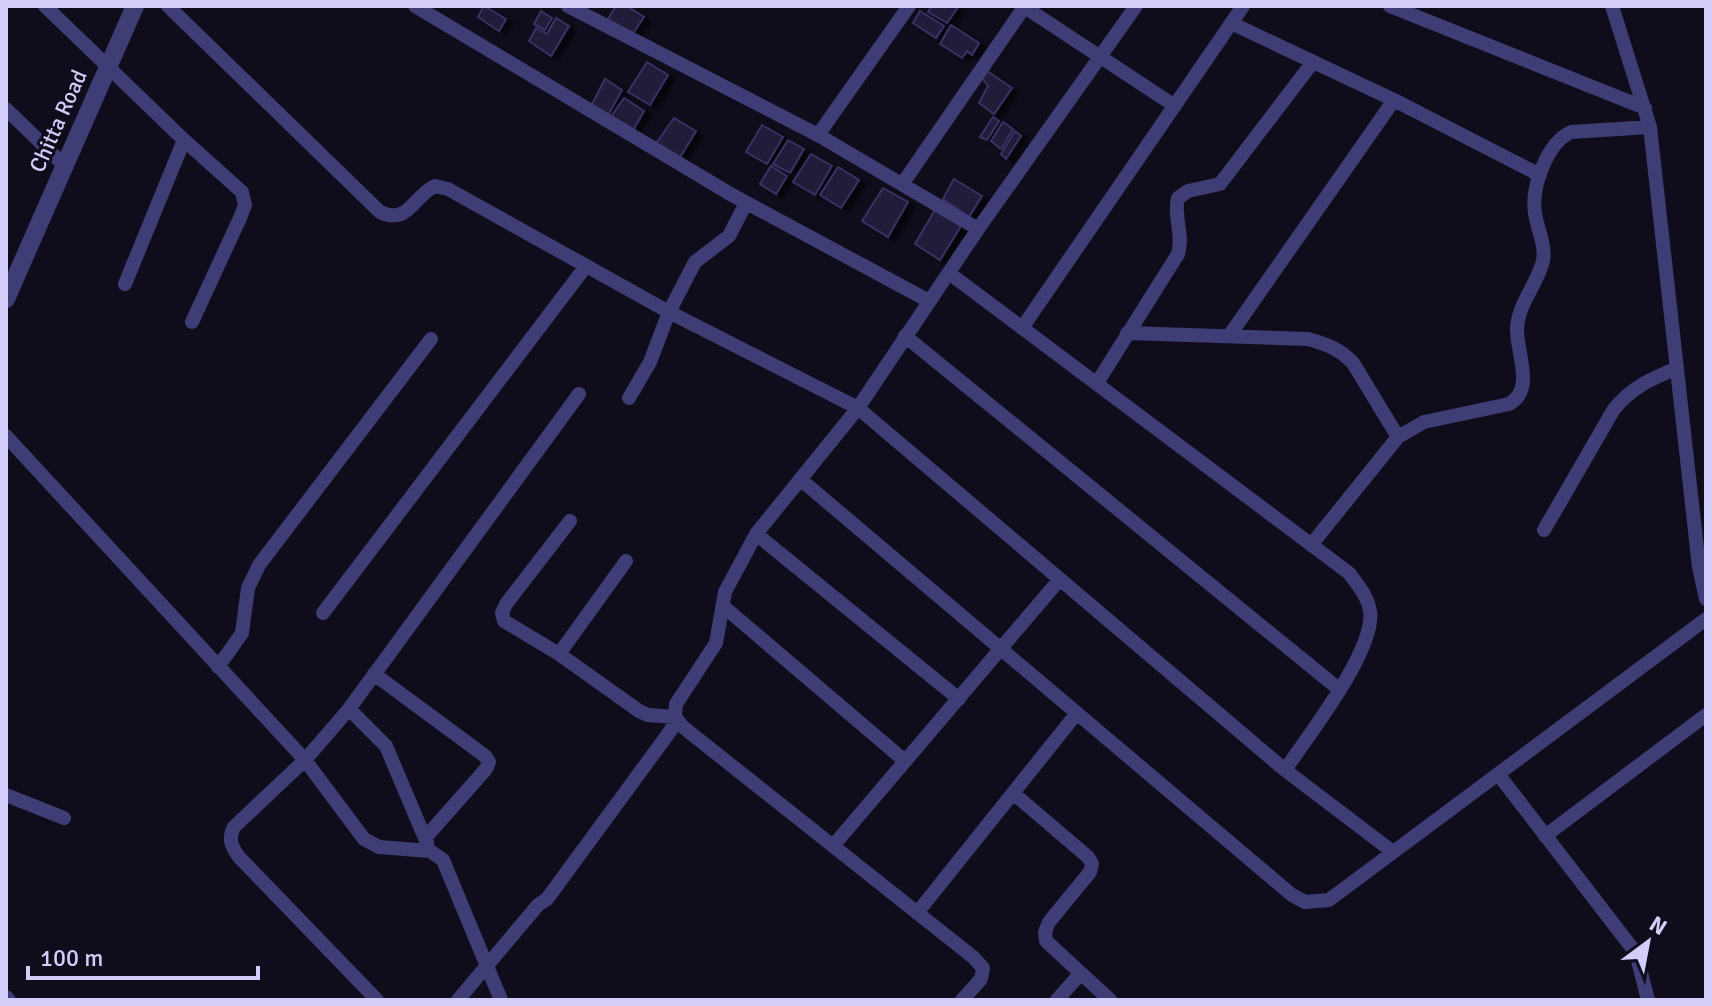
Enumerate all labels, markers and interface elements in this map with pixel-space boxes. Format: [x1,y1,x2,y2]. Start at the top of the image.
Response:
street label: Chitta Road [23,65,93,177]
north arrow [1608,902,1688,982]
text: N [1645,910,1672,941]
scale bar [28,930,258,980]
text: 100 m [40,943,103,973]

